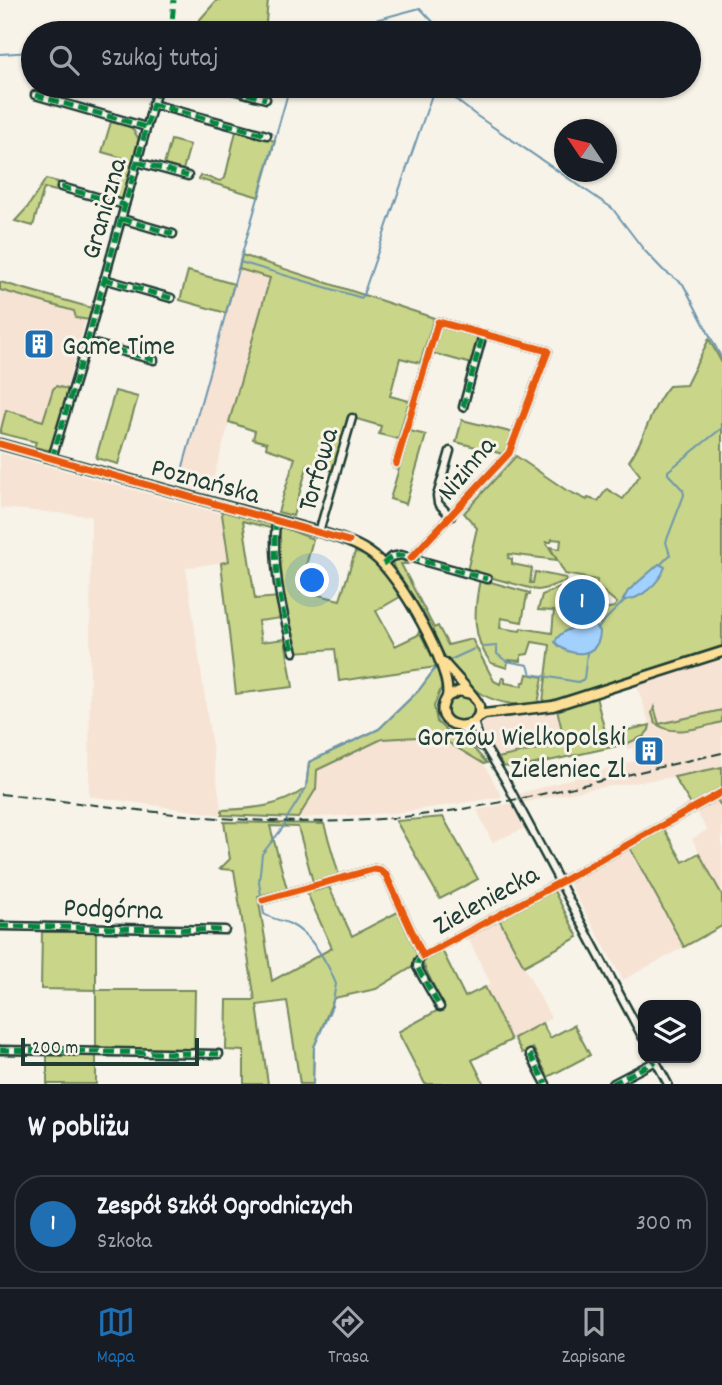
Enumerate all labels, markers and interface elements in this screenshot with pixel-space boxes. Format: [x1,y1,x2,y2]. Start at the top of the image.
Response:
search box [21,21,701,98]
icon: search [45,41,83,79]
text: Szukaj tutaj [101,41,219,78]
north arrow [554,119,617,182]
street label: Graniczna [73,153,141,265]
building icon: Game Time [22,327,56,361]
place label: Game Time [62,329,175,369]
street label: Torfowa [290,423,352,517]
street label: Nizinna [430,428,508,511]
street label: Poznańska [146,450,264,518]
your location [295,563,329,597]
pin: 1 [559,576,605,628]
place label: Gorzów Wielkopolski Zieleniec Zl [417,720,626,792]
building icon: Gorzów Wielkopolski Zieleniec Zl [632,734,666,768]
street label: Zieleniecka [427,857,548,948]
street label: Podgórna [62,890,164,934]
map controls [638,1000,701,1063]
button: layers [638,1000,701,1063]
scale bar [21,1035,200,1067]
text: 200 m [32,1036,78,1063]
text: W pobliżu [28,1108,129,1151]
text: Zespół Szkół Ogrodniczych [97,1189,353,1226]
text: 1 [50,1208,56,1241]
text: 300 m [636,1208,692,1241]
text: Szkoła [97,1226,152,1259]
tab: Mapa [97,1303,135,1372]
tab: Trasa [328,1303,368,1372]
tab: Zapisane [562,1303,625,1372]

